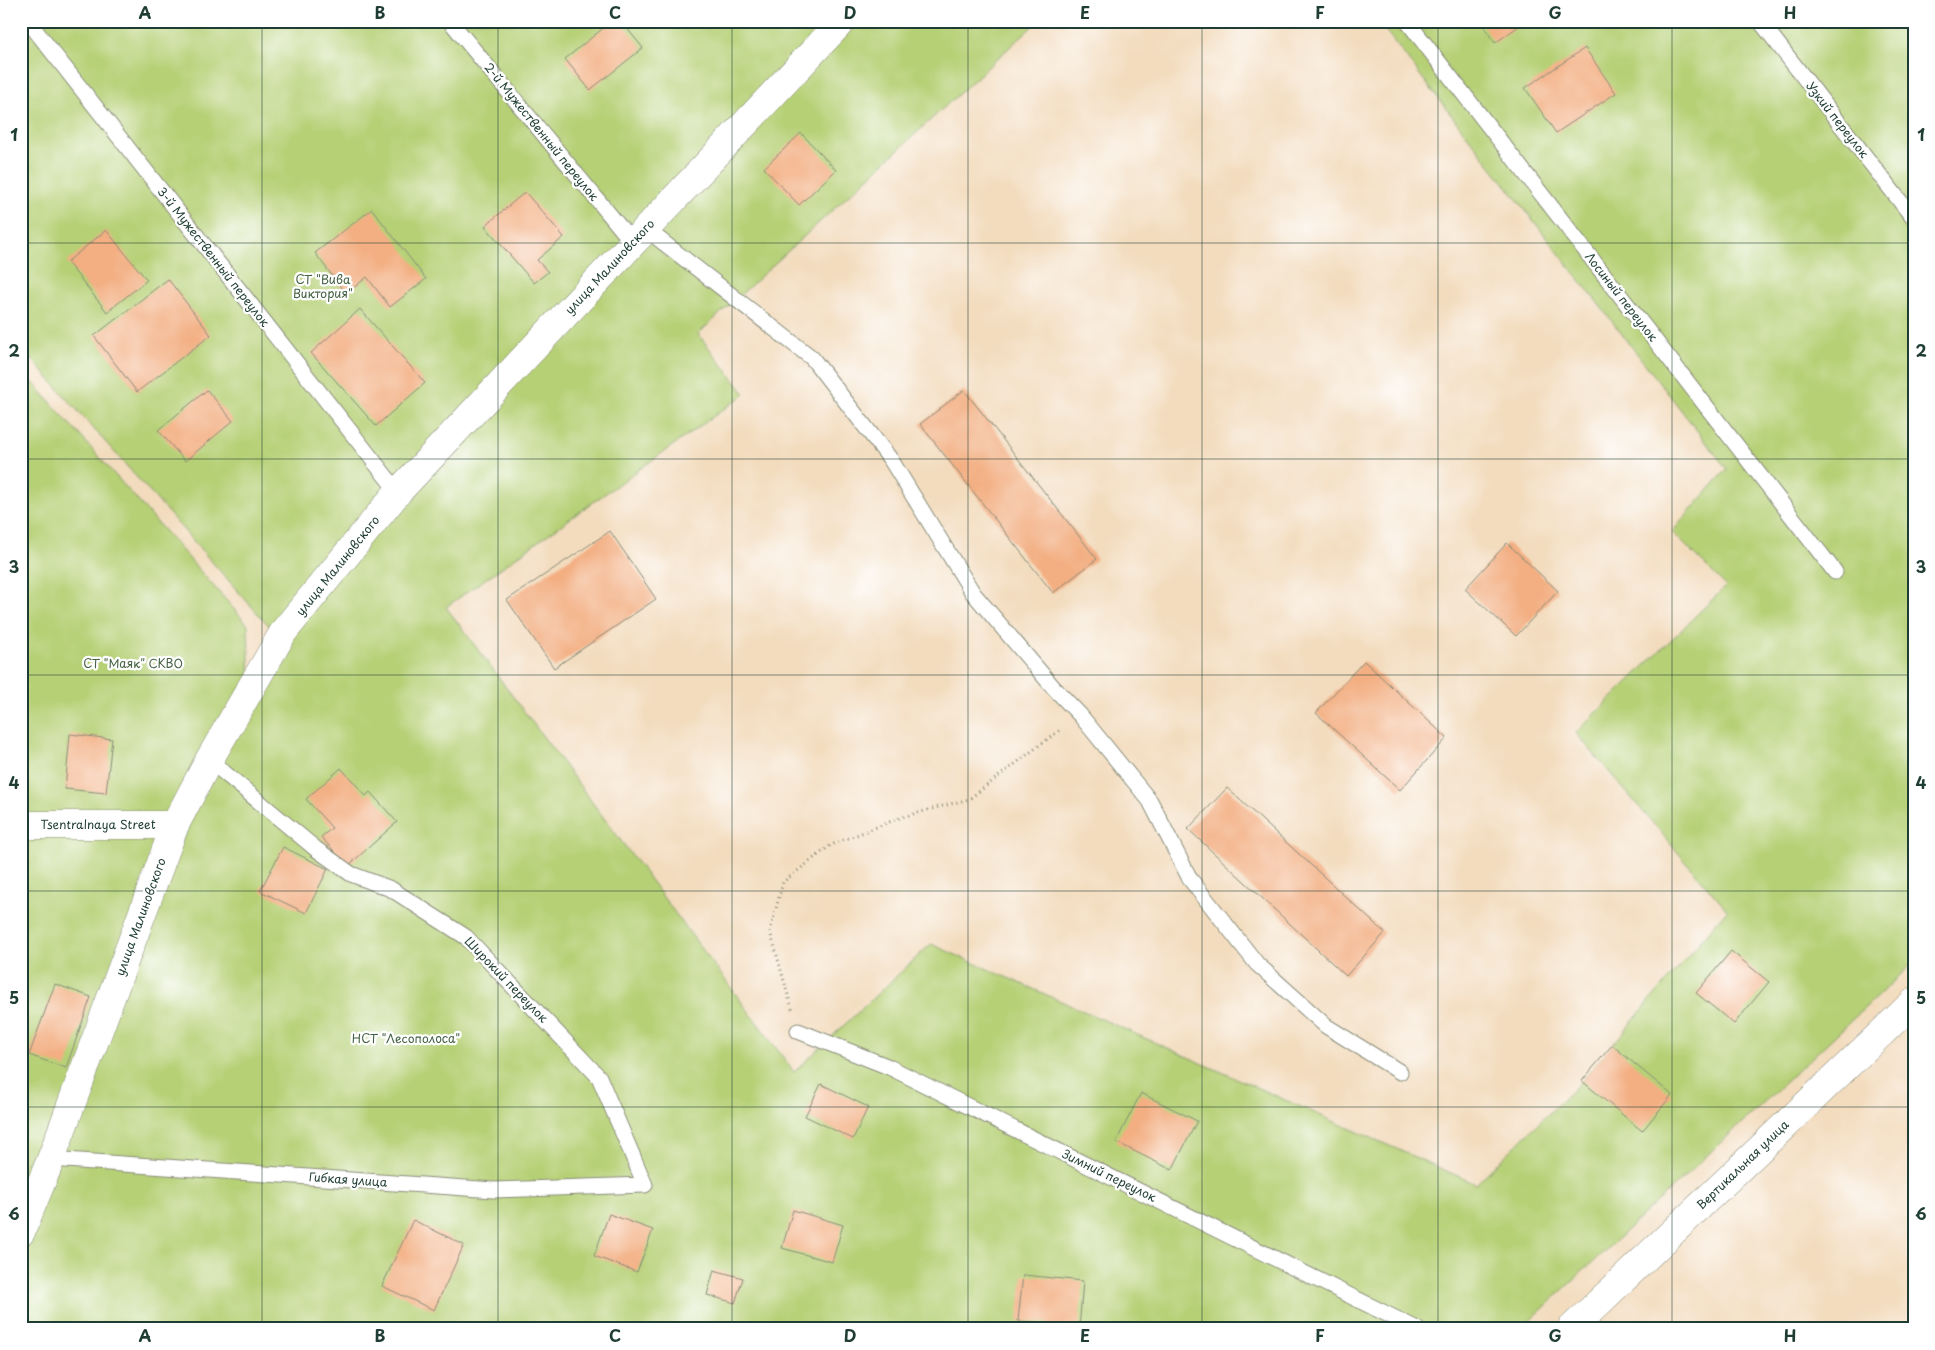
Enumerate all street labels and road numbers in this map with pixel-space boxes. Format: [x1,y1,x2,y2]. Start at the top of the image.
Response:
street label: 2-й Мужественный переулок [480,58,604,205]
street label: Узкий переулок [1802,77,1874,162]
street label: 3-й Мужественный переулок [154,183,275,331]
street label: улица Малиновского [560,215,658,318]
street label: Лосиный переулок [1581,248,1663,345]
street label: улица Малиновского [291,511,383,619]
street label: Tsentralnaya Street [40,815,156,833]
street label: улица Малиновского [110,855,170,978]
street label: Широкий переулок [461,932,553,1027]
street label: Вертикальная улица [1692,1115,1793,1213]
street label: Зимний переулок [1059,1145,1160,1206]
street label: Гибкая улица [308,1167,388,1191]

